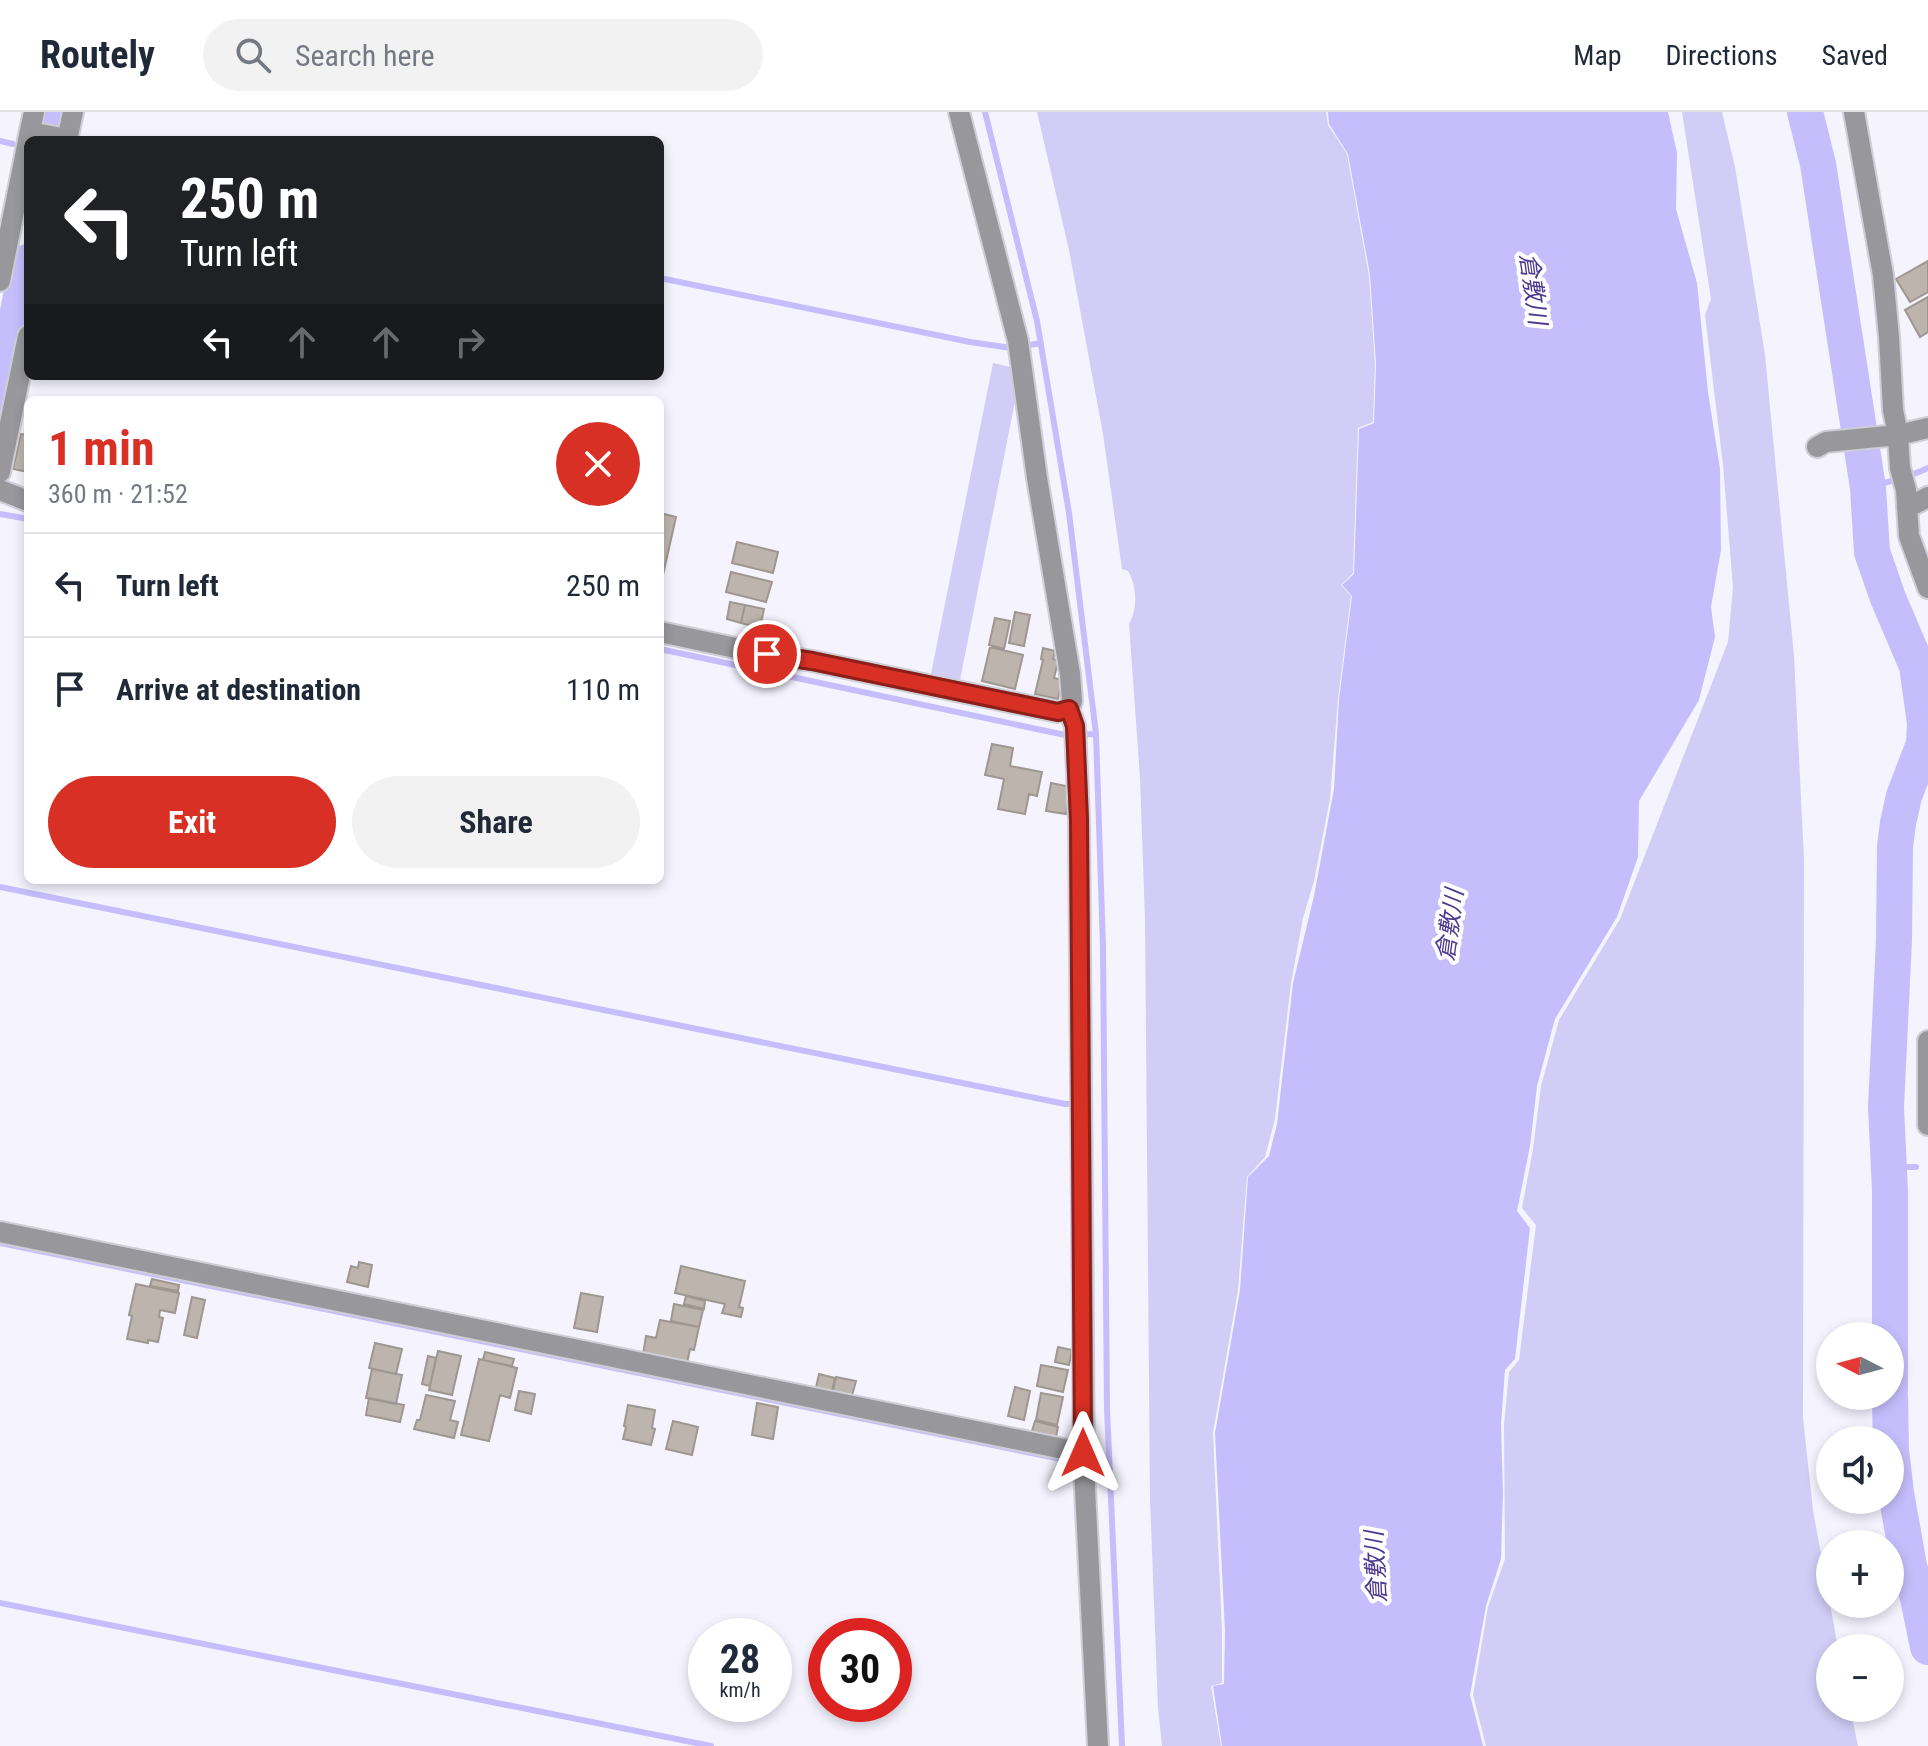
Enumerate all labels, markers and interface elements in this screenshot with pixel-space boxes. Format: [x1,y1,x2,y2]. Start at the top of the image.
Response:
search box [203,19,763,91]
text: Routely [40,33,155,77]
icon: search [231,33,275,77]
text: Search here [295,38,435,73]
text: Map [1573,39,1622,72]
text: Directions [1666,39,1777,72]
text: Saved [1821,39,1888,72]
text: 250 m [180,166,319,232]
icon: left [48,168,152,272]
text: Turn left [180,233,298,275]
water label: 倉敷川 [1514,251,1552,330]
icon: left [196,320,240,364]
icon: ahead [280,320,324,364]
icon: ahead [364,320,408,364]
icon: right [448,320,492,364]
text: 1 min [48,420,155,477]
button: close [556,422,640,506]
text: 360 m · 21:52 [48,479,188,509]
icon: left [48,563,92,607]
text: Turn left [116,568,219,603]
text: 250 m [566,568,640,603]
pin [733,620,801,688]
icon: arrive [745,632,789,676]
icon: arrive [48,667,92,711]
text: Arrive at destination [116,672,361,707]
text: 110 m [566,672,640,707]
button: Exit [48,776,336,868]
button: Share [352,776,640,868]
water label: 倉敷川 [1431,884,1469,963]
north arrow [1816,1322,1904,1410]
map controls [1816,1322,1904,1722]
position arrow [1041,1411,1125,1495]
button: sound [1816,1426,1904,1514]
water label: 倉敷川 [1360,1527,1392,1604]
button: + [1816,1530,1904,1618]
speed limit sign: 30 [808,1618,912,1722]
button: − [1816,1634,1904,1722]
text: 28 [720,1636,760,1683]
text: km/h [719,1678,761,1702]

